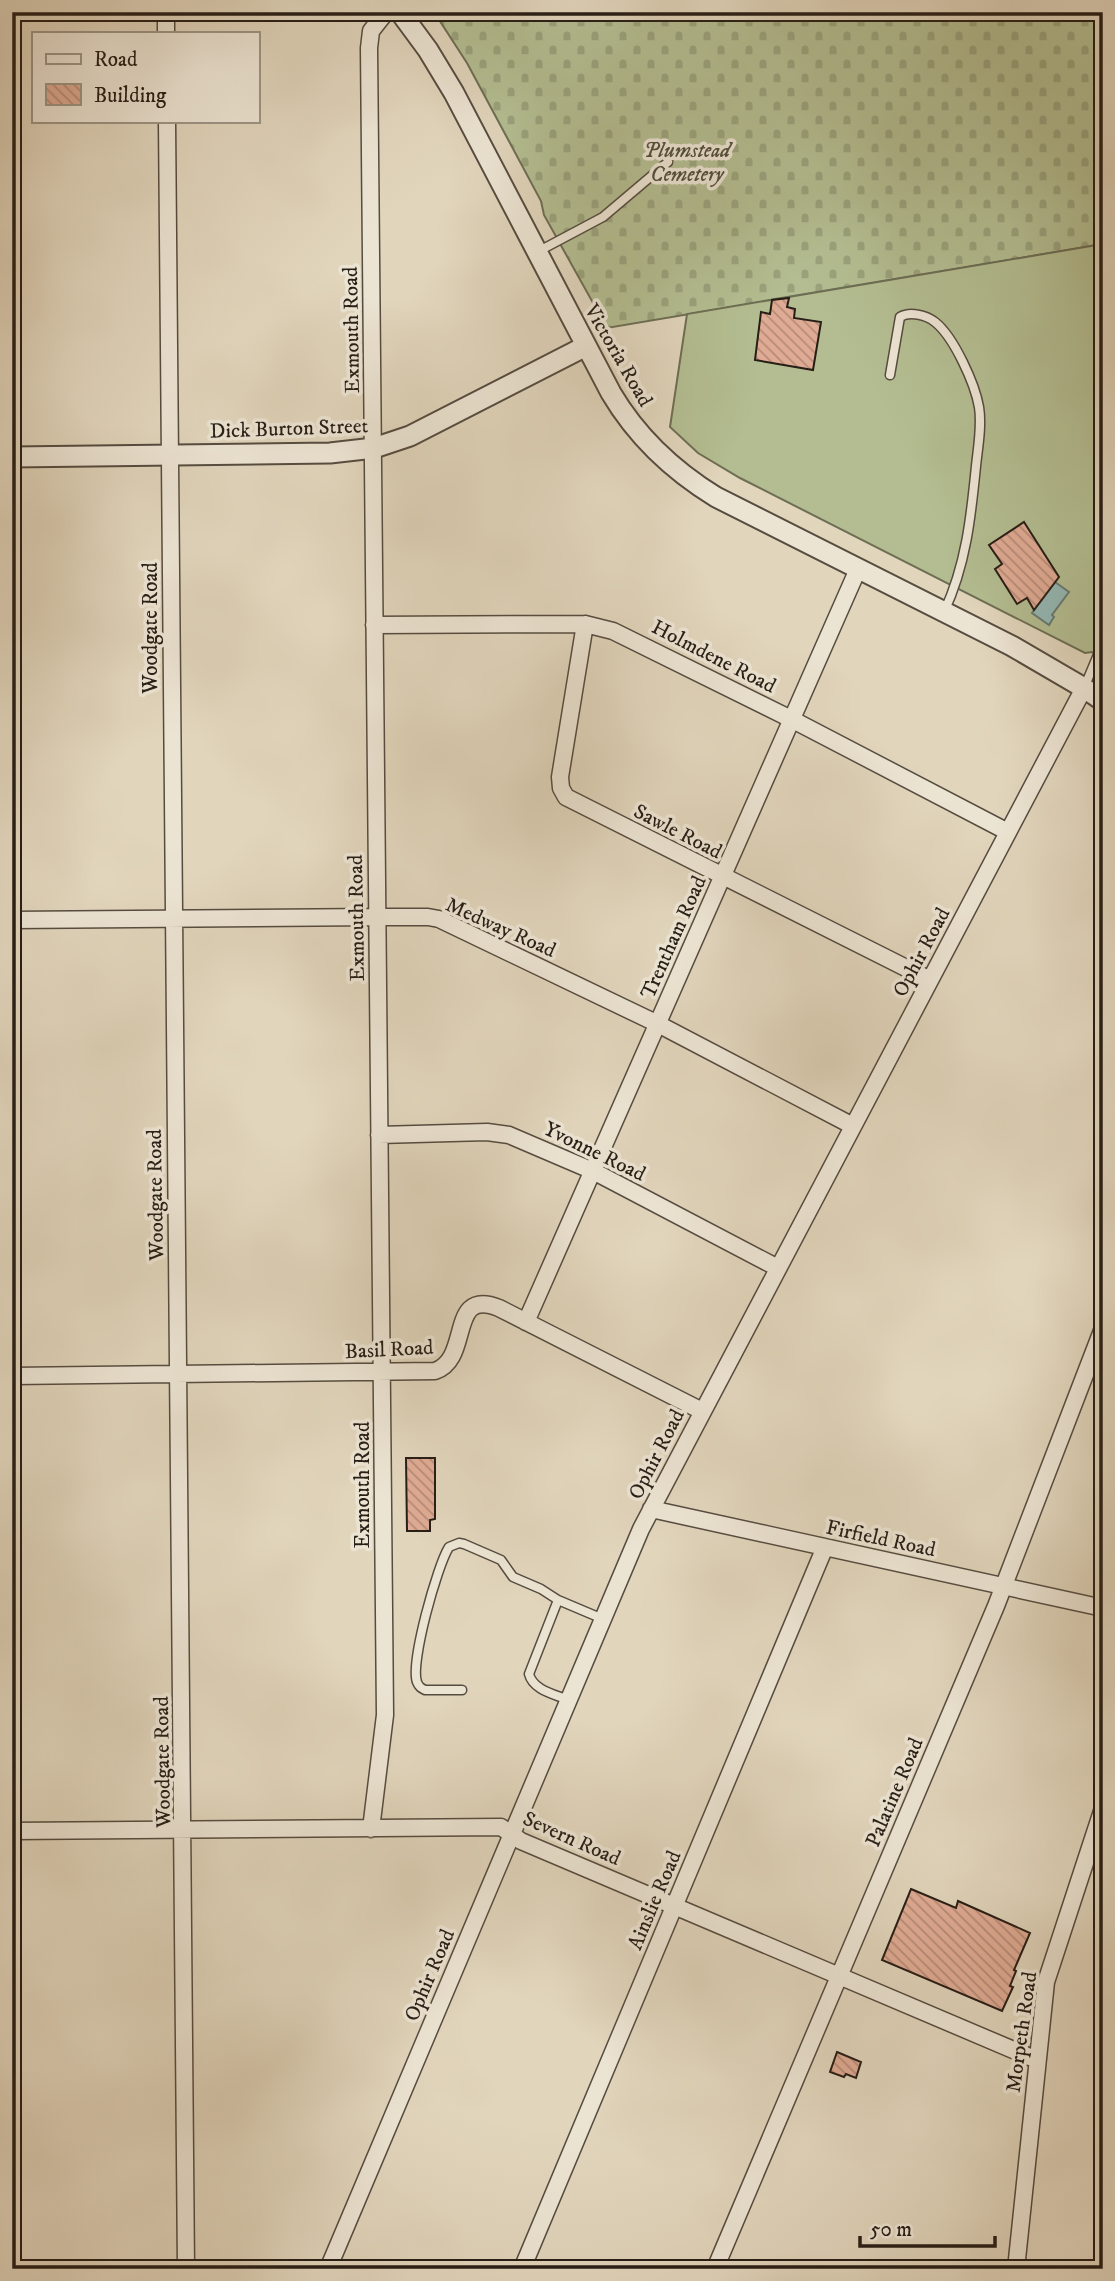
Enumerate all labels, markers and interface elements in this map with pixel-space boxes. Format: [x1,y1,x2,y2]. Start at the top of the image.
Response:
legend [32,32,259,122]
text: Road [94,47,138,73]
text: Building [94,83,167,109]
park label: Plumstead Cemetery [644,138,733,188]
street label: Exmouth Road [338,266,366,394]
street label: Victoria Road [578,299,658,412]
street label: Dick Burton Street [209,413,369,445]
street label: Woodgate Road [138,562,164,695]
street label: Holmdene Road [647,614,781,700]
street label: Sawle Road [629,799,727,865]
street label: Exmouth Road [343,854,371,982]
street label: Trentham Road [635,872,713,1003]
street label: Medway Road [441,892,560,964]
street label: Ophir Road [888,903,957,1002]
street label: Yvonne Road [539,1116,650,1188]
street label: Woodgate Road [142,1128,170,1262]
street label: Basil Road [344,1335,435,1365]
street label: Ophir Road [623,1405,691,1504]
street label: Exmouth Road [350,1421,376,1548]
street label: Firfield Road [824,1515,938,1563]
street label: Woodgate Road [149,1695,177,1829]
street label: Palatine Road [860,1733,930,1851]
street label: Severn Road [519,1806,625,1872]
street label: Ainslie Road [622,1846,688,1954]
street label: Ophir Road [399,1925,461,2025]
street label: Morpeth Road [1001,1970,1043,2094]
scale bar [860,2204,994,2248]
text: 50 m [870,2217,912,2243]

